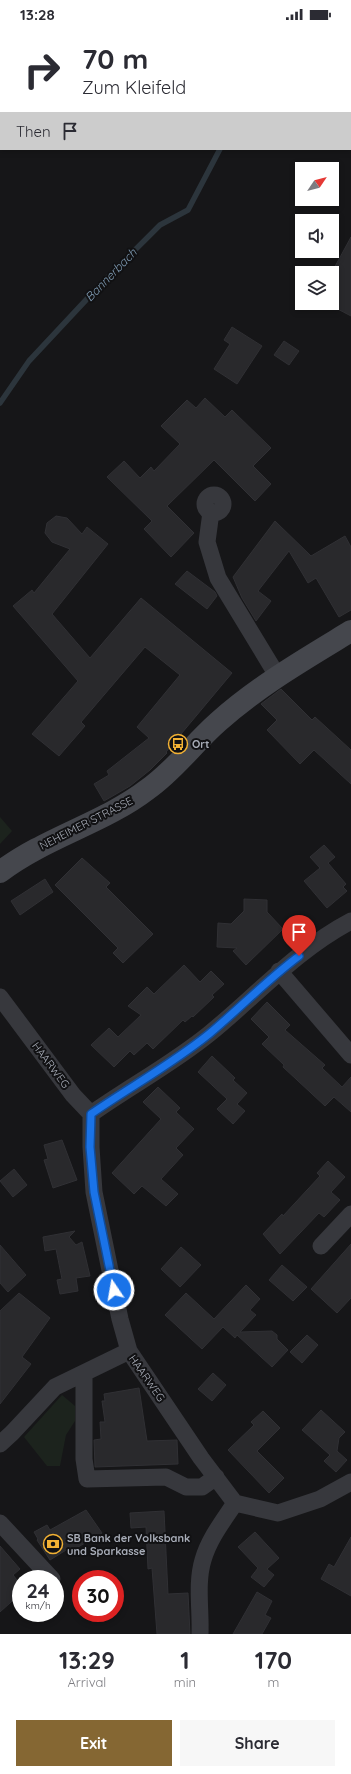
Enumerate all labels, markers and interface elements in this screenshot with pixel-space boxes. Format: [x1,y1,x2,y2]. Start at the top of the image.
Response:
text: 13:28 [20,5,55,24]
text: 70 m [82,41,148,76]
icon: right [16,44,68,96]
text: Zum Kleifeld [82,76,186,99]
icon: arrive [59,120,81,142]
text: Then [16,122,51,141]
north arrow [295,162,339,206]
map controls [295,162,339,310]
button: sound [295,214,339,258]
water label: Bannerbach [82,245,140,304]
button: layers [295,266,339,310]
bus stop icon: Ort [167,733,189,755]
place label: Ort [192,737,210,751]
street label: NEHEIMER STRASSE [37,793,135,853]
pin [282,915,316,956]
icon: arrive [288,921,310,943]
street label: HAARWEG [29,1039,73,1091]
position arrow [93,1269,135,1311]
street label: HAARWEG [126,1352,168,1404]
place label: SB Bank der Volksbank und Sparkasse [67,1531,190,1558]
bank icon: SB Bank der Volksbank und Sparkasse [42,1533,64,1555]
speed limit sign: 30 [72,1570,124,1622]
text: 24 [26,1578,50,1603]
text: km/h [25,1599,51,1612]
text: 13:29 [59,1645,115,1675]
text: 1 [180,1645,190,1675]
text: 170 [255,1645,292,1675]
text: Arrival [67,1674,106,1690]
text: min [174,1674,196,1690]
text: m [268,1674,279,1690]
button: Exit [16,1720,172,1766]
button: Share [180,1720,335,1766]

